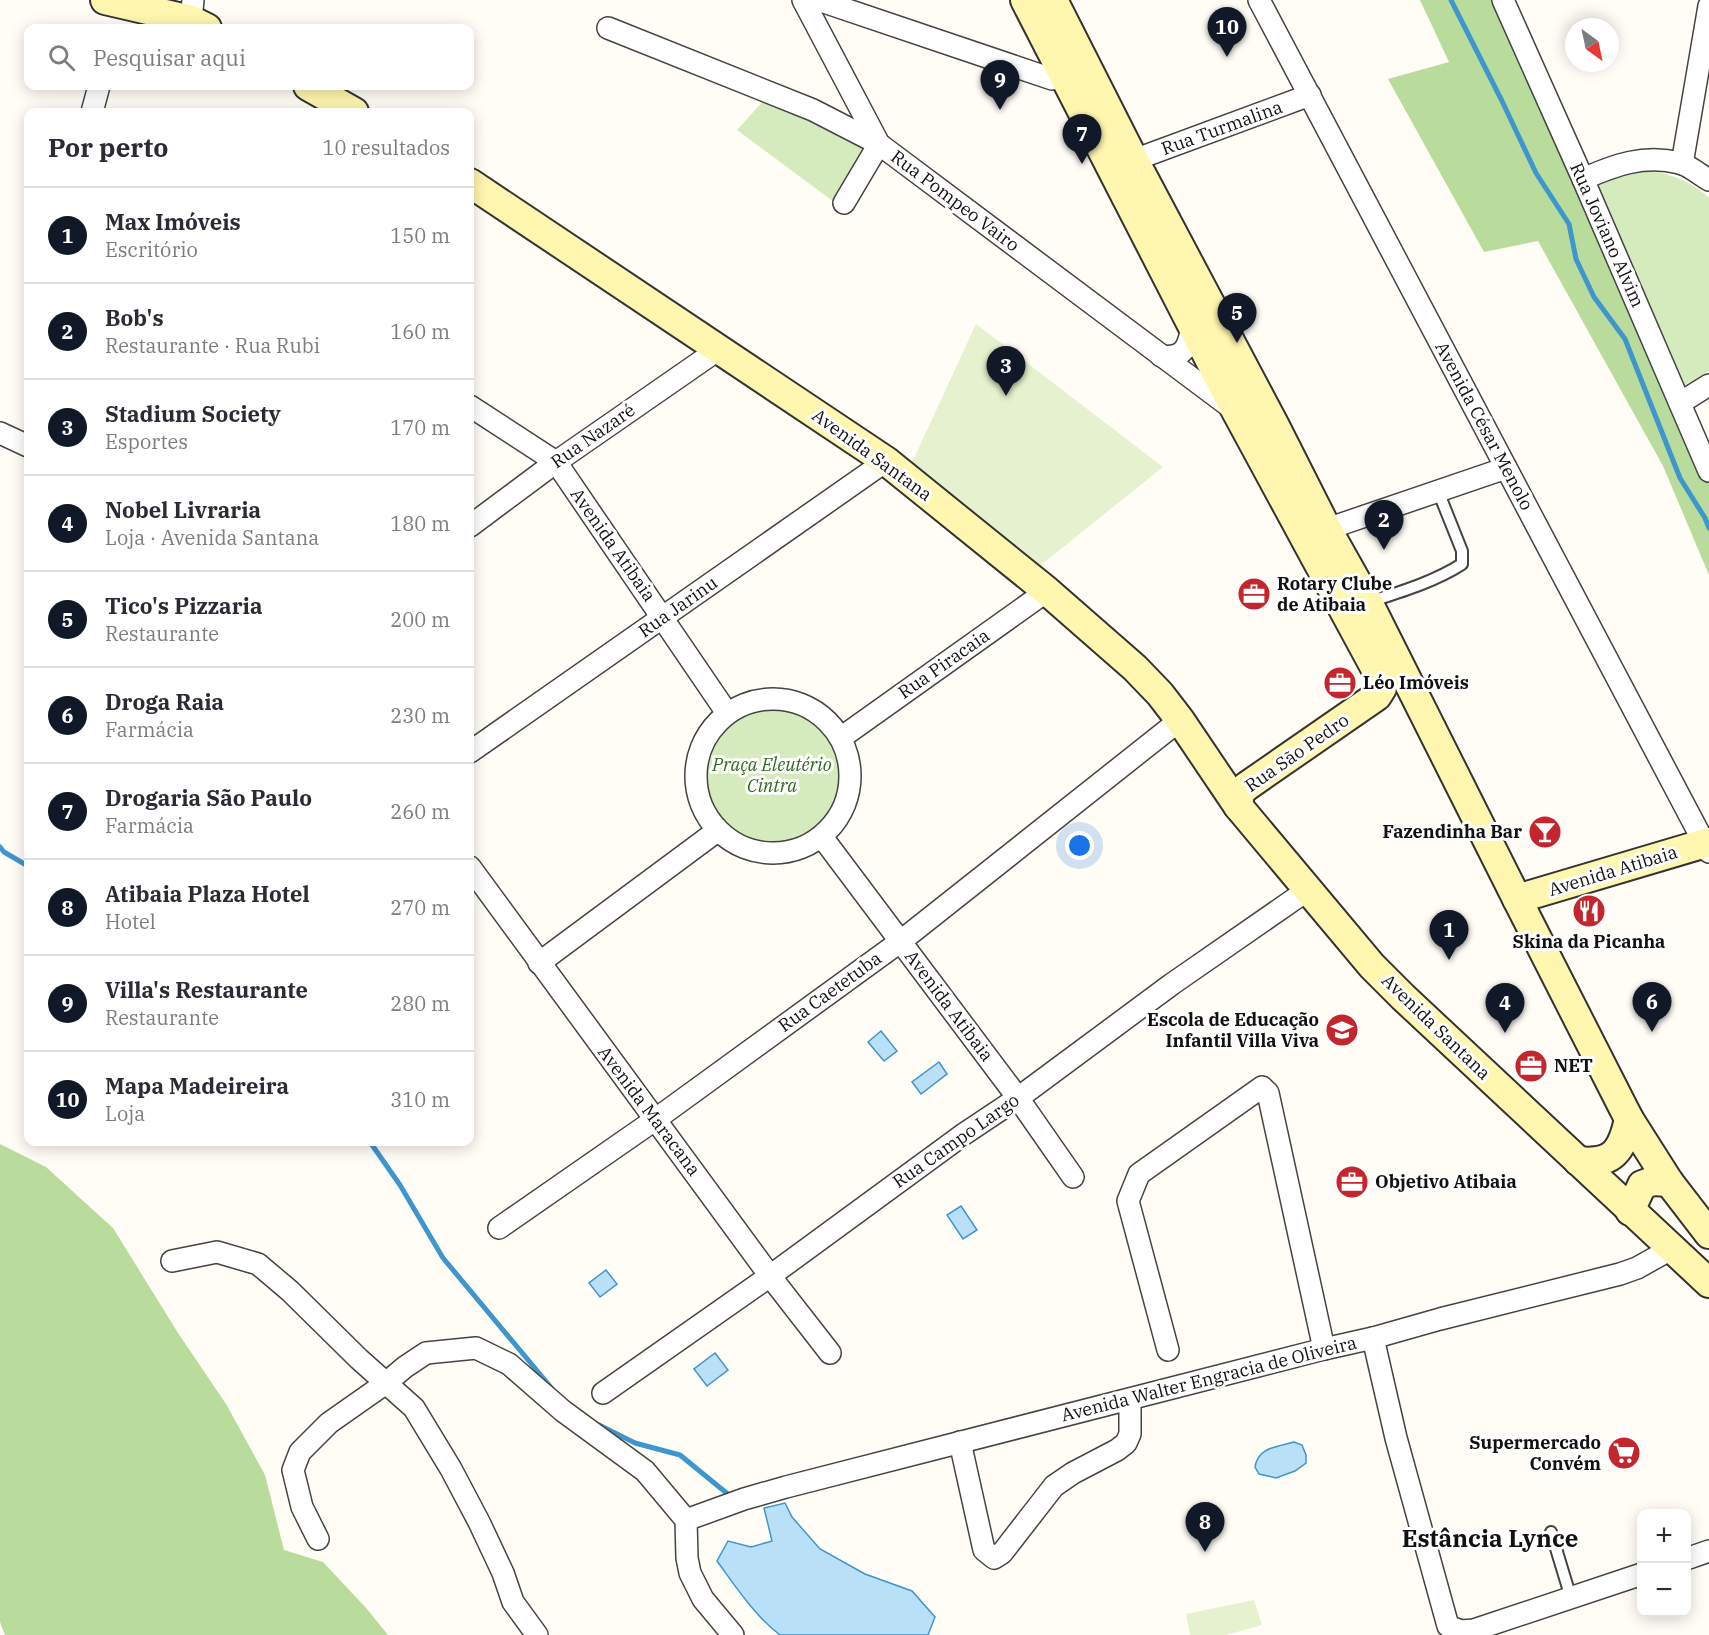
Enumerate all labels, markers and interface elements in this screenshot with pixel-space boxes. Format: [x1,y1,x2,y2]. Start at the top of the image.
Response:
pin: 10 [1208,8,1246,57]
north arrow [1565,18,1619,72]
search box [24,24,474,90]
icon: search [45,41,78,74]
text: Pesquisar aqui [93,43,246,72]
pin: 9 [980,60,1020,110]
street label: Rua Turmalina [1158,95,1286,160]
pin: 7 [1062,114,1102,164]
text: Por perto [48,130,168,164]
text: 10 resultados [322,134,450,161]
street label: Rua Pompeo Vairo [887,145,1024,256]
street label: Rua Joviano Alvim [1565,159,1650,311]
text: Max Imóveis [105,207,241,236]
text: 1 [62,222,74,249]
text: 150 m [390,222,450,249]
text: Escritório [105,236,198,263]
pin: 5 [1218,294,1256,343]
text: Bob's [105,303,164,332]
text: 2 [62,318,74,345]
text: 160 m [390,318,450,345]
text: Restaurante · Rua Rubi [105,332,320,359]
street label: Avenida César Menolo [1430,338,1539,514]
pin: 3 [986,346,1026,396]
street label: Rua Nazaré [546,398,639,473]
text: Stadium Society [105,399,281,428]
street label: Avenida Santana [808,403,937,506]
text: 3 [62,414,74,441]
text: 170 m [390,414,450,441]
text: Esportes [105,428,188,455]
street label: Avenida Atibaia [566,483,661,606]
text: Nobel Livraria [105,495,261,524]
pin: 2 [1364,500,1404,550]
text: 4 [62,510,74,537]
text: 180 m [390,510,450,537]
text: Loja · Avenida Santana [105,524,319,551]
street label: Rua Jarinu [634,571,722,642]
place label: Rotary Clube de Atibaia [1277,572,1392,616]
office icon: Rotary Clube de Atibaia [1236,576,1272,612]
text: Tico's Pizzaria [105,591,262,620]
text: 5 [62,606,74,633]
text: 200 m [390,606,450,633]
text: Restaurante [105,620,219,647]
street label: Rua Piracaia [894,624,994,704]
office icon: Léo Imóveis [1322,665,1358,701]
place label: Léo Imóveis [1363,671,1469,694]
text: Droga Raia [105,687,224,716]
text: 6 [62,702,74,729]
text: 230 m [390,702,450,729]
street label: Rua São Pedro [1240,708,1353,797]
text: Farmácia [105,716,194,743]
park label: Praça Eleutério Cintra [711,753,832,797]
text: Drogaria São Paulo [105,783,312,812]
text: 7 [62,798,74,825]
text: 260 m [390,798,450,825]
text: Farmácia [105,812,194,839]
bar icon: Fazendinha Bar [1527,814,1563,850]
place label: Fazendinha Bar [1383,820,1522,843]
your location [1065,831,1094,860]
street label: Avenida Atibaia [1546,840,1680,901]
text: Atibaia Plaza Hotel [105,879,310,908]
restaurant icon: Skina da Picanha [1571,893,1607,929]
text: 8 [62,894,74,921]
text: 270 m [390,894,450,921]
text: Hotel [105,908,156,935]
pin: 1 [1430,910,1468,960]
place label: Skina da Picanha [1513,930,1665,953]
street label: Avenida Atibaia [900,945,999,1066]
street label: Rua Caetetuba [773,946,886,1037]
street label: Avenida Santana [1377,969,1496,1085]
text: Villa's Restaurante [105,975,308,1004]
pin: 6 [1632,982,1672,1032]
pin: 4 [1486,984,1524,1033]
text: 9 [62,990,74,1017]
text: 280 m [390,990,450,1017]
text: Restaurante [105,1004,219,1031]
place label: Escola de Educação Infantil Villa Viva [1147,1008,1319,1052]
school or university icon: Escola de Educação Infantil Villa Viva [1324,1012,1360,1048]
street label: Avenida Maracana [593,1041,706,1180]
office icon: NET [1513,1048,1549,1084]
place label: NET [1554,1054,1593,1077]
text: Mapa Madeireira [105,1071,289,1100]
text: 10 [56,1086,80,1113]
text: 310 m [390,1086,450,1113]
street label: Rua Campo Largo [888,1088,1024,1193]
text: Loja [105,1100,145,1127]
office icon: Objetivo Atibaia [1334,1164,1370,1200]
place label: Objetivo Atibaia [1375,1170,1517,1193]
street label: Avenida Walter Engracia de Oliveira [1059,1331,1359,1426]
place label: Supermercado Convém [1469,1431,1602,1475]
supermarket icon: Supermercado Convém [1606,1435,1642,1471]
pin: 8 [1186,1502,1224,1552]
map controls [1637,1509,1691,1617]
button: + [1637,1509,1691,1563]
district label: Estância Lynce [1402,1522,1578,1554]
button: − [1637,1563,1691,1617]

